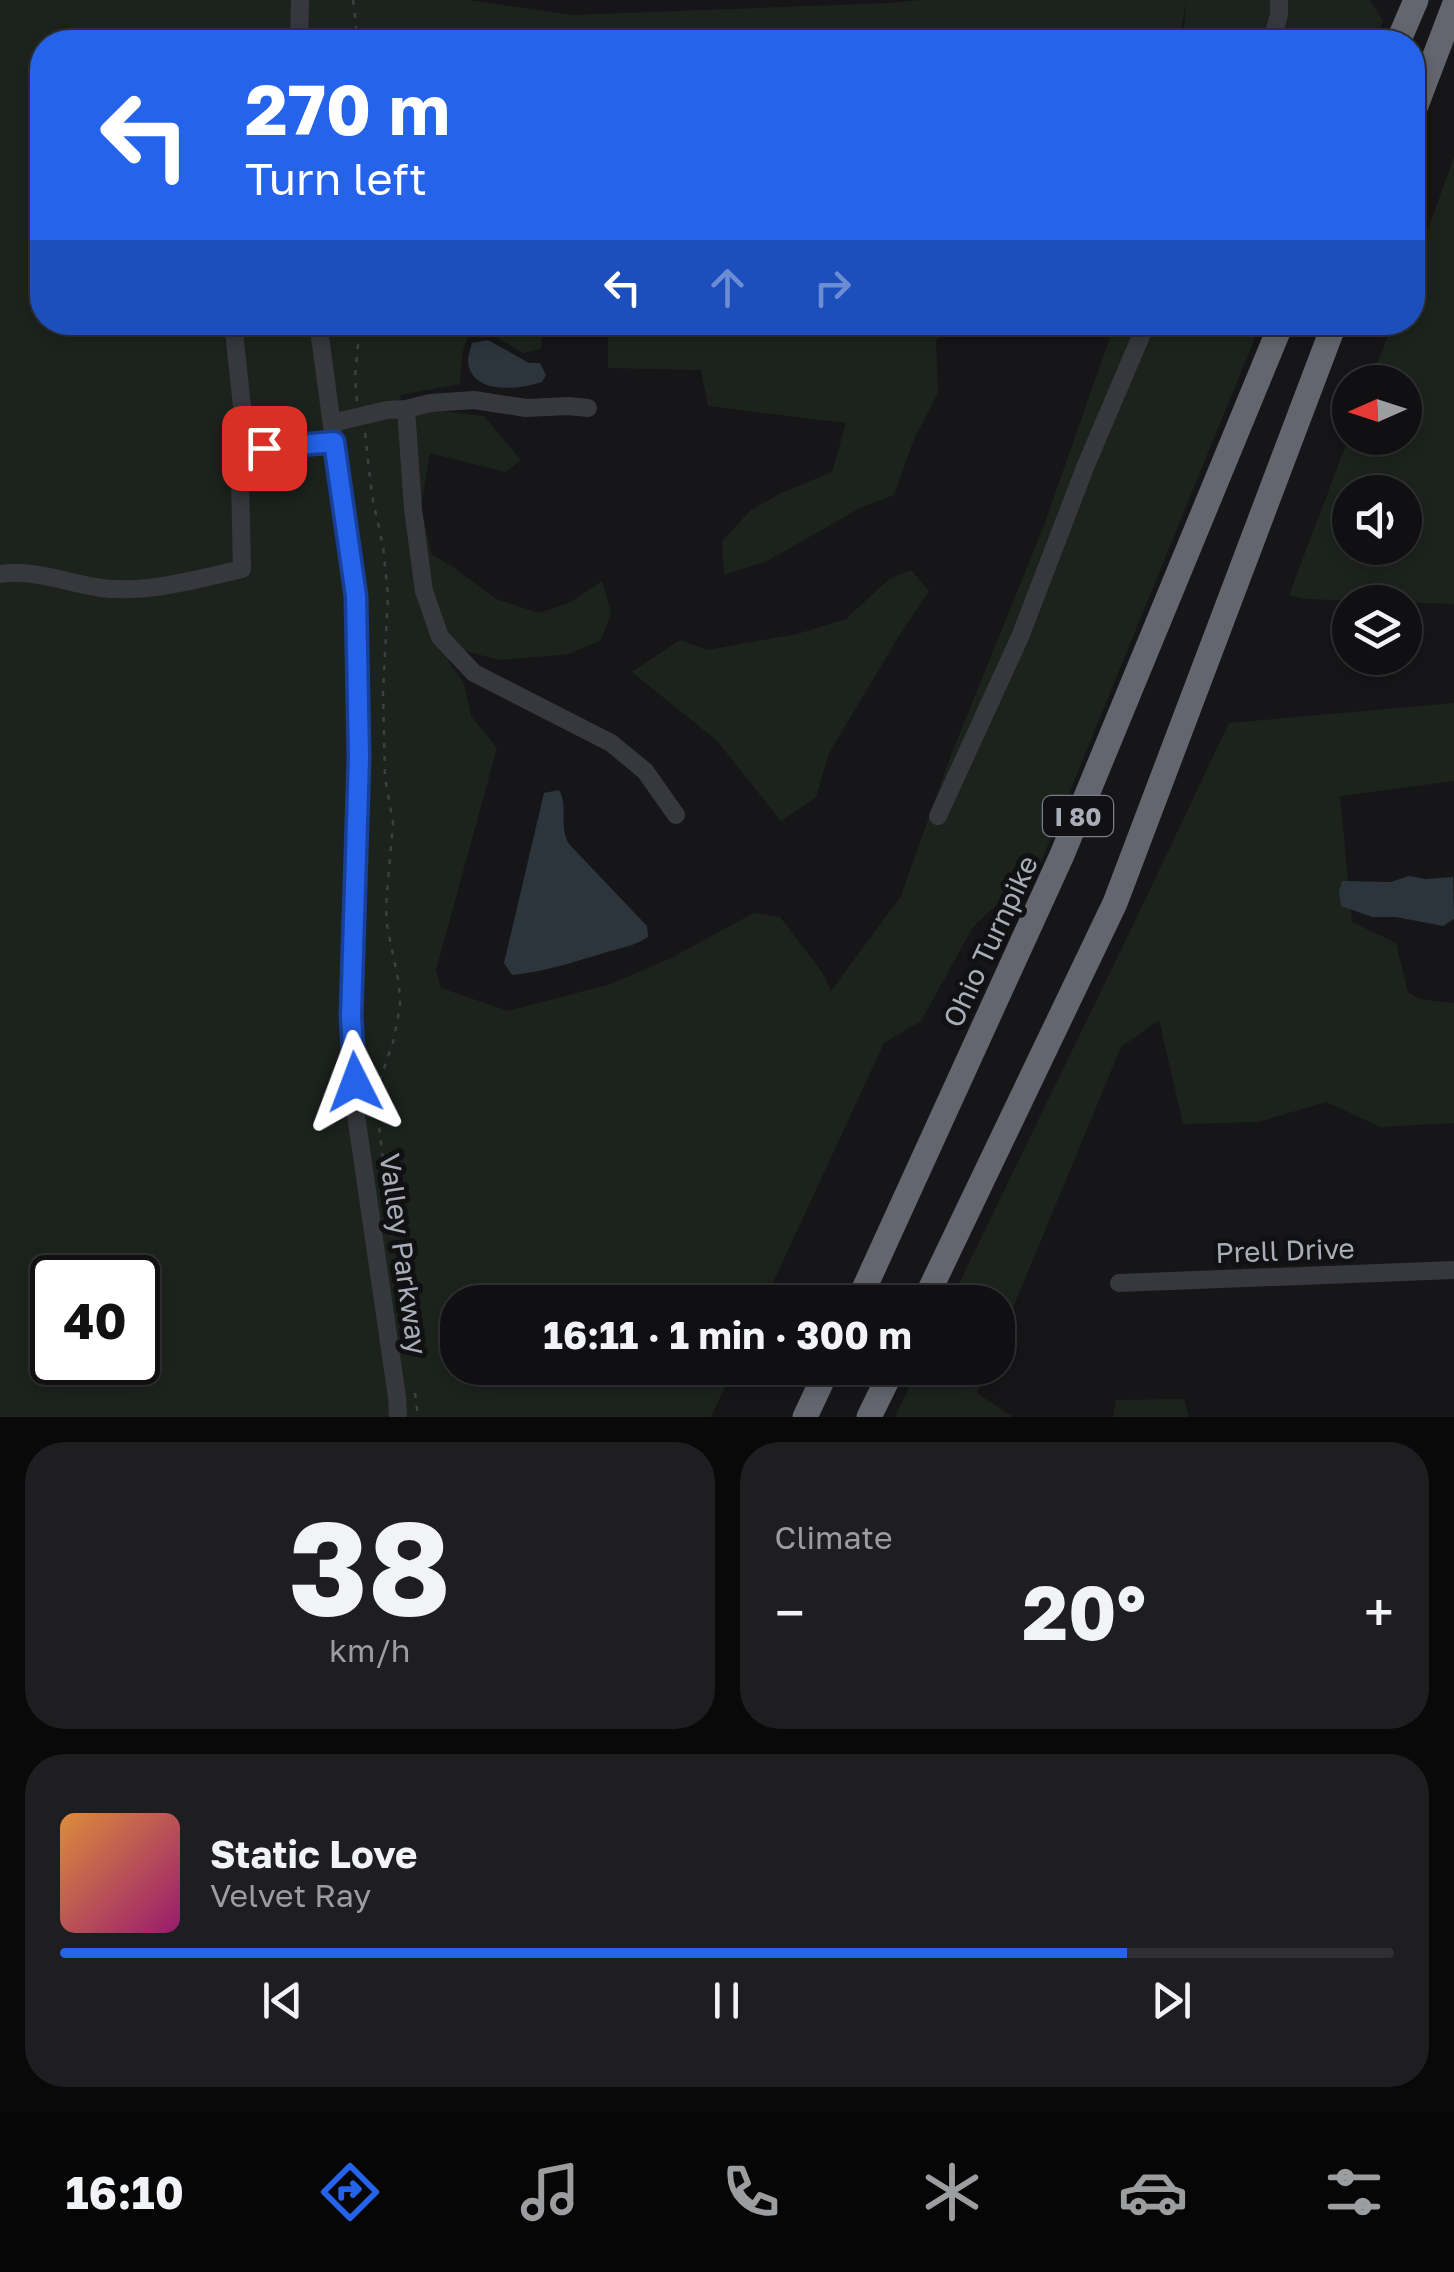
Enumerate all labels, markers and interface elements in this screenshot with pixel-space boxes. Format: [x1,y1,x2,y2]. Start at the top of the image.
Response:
text: 270 m [245,66,450,150]
icon: left [80,70,210,200]
text: Turn left [245,151,427,205]
icon: left [595,260,650,315]
icon: ahead [700,260,755,315]
icon: right [805,260,860,315]
north arrow [1332,365,1422,455]
map controls [1332,365,1422,675]
pin [222,406,307,491]
icon: arrive [237,421,292,476]
button: sound [1332,475,1422,565]
button: layers [1332,585,1422,675]
road number: I 80 [1043,796,1113,836]
street label: Ohio Turnpike [936,850,1044,1032]
position arrow [303,1030,407,1134]
street label: Valley Parkway [374,1151,434,1357]
street label: Prell Drive [1215,1231,1355,1269]
speed limit sign: 40 [30,1255,160,1385]
text: 16:11 · 1 min · 300 m [543,1312,912,1357]
text: 38 [288,1488,451,1644]
text: Climate [775,1518,893,1556]
text: 20° [1022,1566,1146,1657]
text: − [775,1579,805,1645]
text: + [1364,1579,1394,1645]
text: km/h [329,1631,410,1669]
text: Static Love [210,1831,417,1876]
text: Velvet Ray [210,1876,371,1914]
icon: previous [255,1973,310,2028]
icon: pause [699,1973,754,2028]
icon: next [1144,1973,1199,2028]
icon: directions [315,2157,385,2227]
icon: music [515,2157,585,2227]
icon: phone [716,2157,786,2227]
icon: climate [917,2157,987,2227]
icon: car [1118,2157,1188,2227]
icon: filters [1319,2157,1389,2227]
text: 16:10 [65,2165,184,2219]

